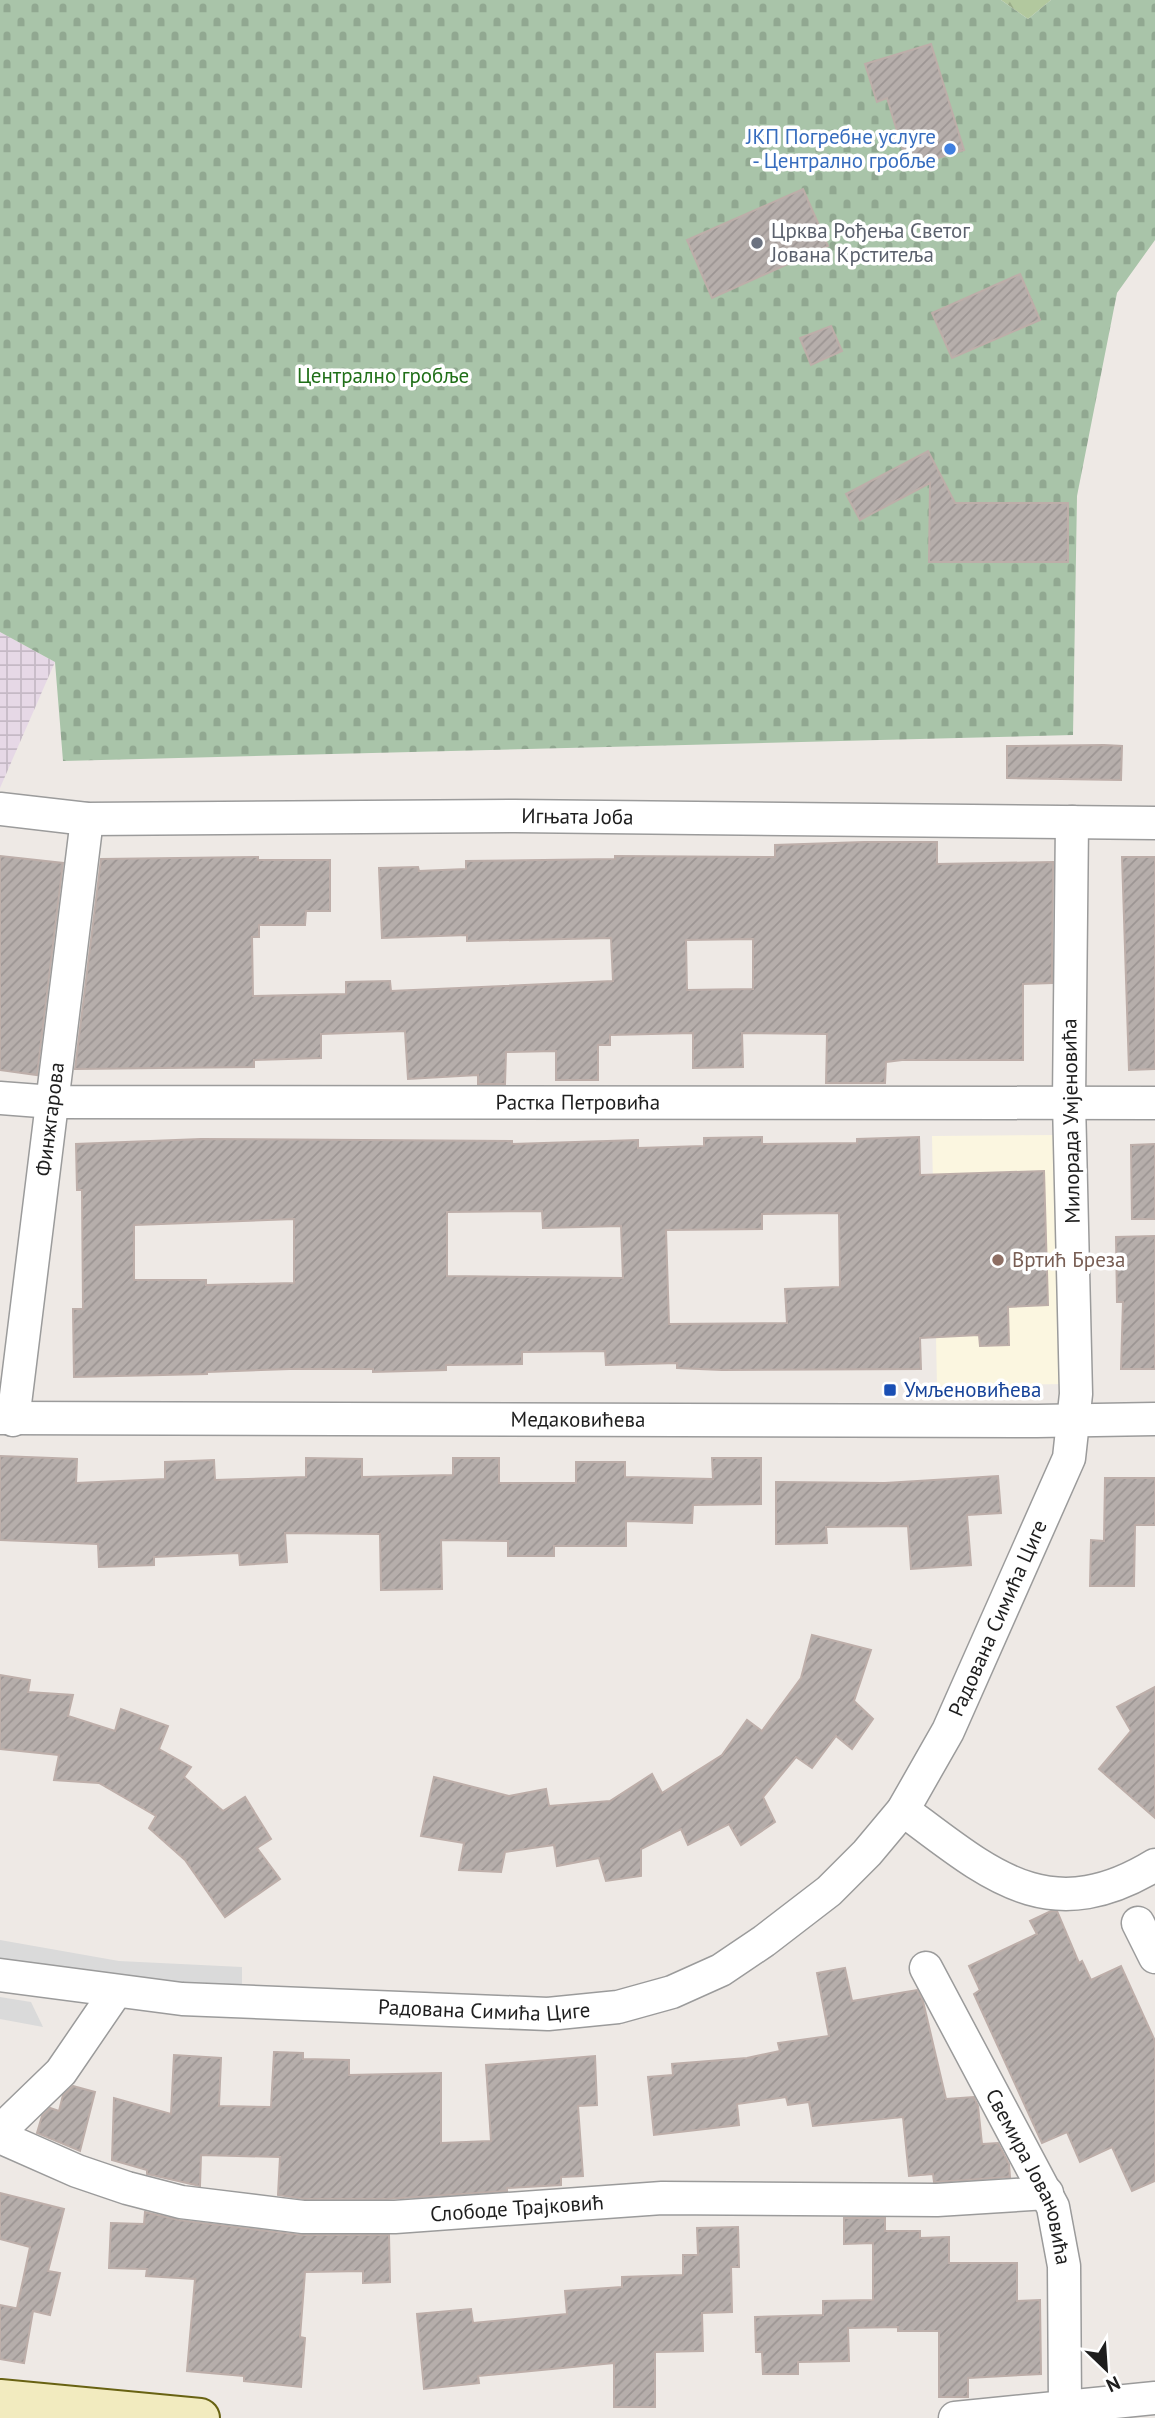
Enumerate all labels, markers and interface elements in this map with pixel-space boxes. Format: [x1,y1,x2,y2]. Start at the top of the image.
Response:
place label: ЈКП Погребне услуге - Централно гробље [745,123,936,174]
marker: ЈКП Погребне услуге - Централно гробље [942,141,958,157]
place label: Црква Рођења Светог Јована Крститеља [770,217,970,268]
marker: Црква Рођења Светог Јована Крститеља [749,235,765,251]
park label: Централно гробље [297,362,469,389]
street label: Игњата Јоба [521,802,634,830]
street label: Милорада Умјеновића [1055,1018,1086,1224]
street label: Финжгарова [29,1061,70,1178]
street label: Растка Петровића [496,1088,660,1116]
place label: Вртић Бреза [1012,1246,1125,1273]
marker: Вртић Бреза [990,1252,1006,1268]
place label: Умљеновићева [904,1376,1042,1403]
marker: Умљеновићева [882,1382,898,1398]
street label: Медаковићева [511,1405,645,1433]
street label: Радована Симића Циге [942,1515,1053,1721]
street label: Радована Симића Циге [378,1993,591,2027]
street label: Свемира Јовановића [980,2084,1077,2267]
street label: Слободе Трајковић [429,2188,605,2227]
north arrow [1071,2334,1141,2404]
text: N [1102,2371,1124,2398]

